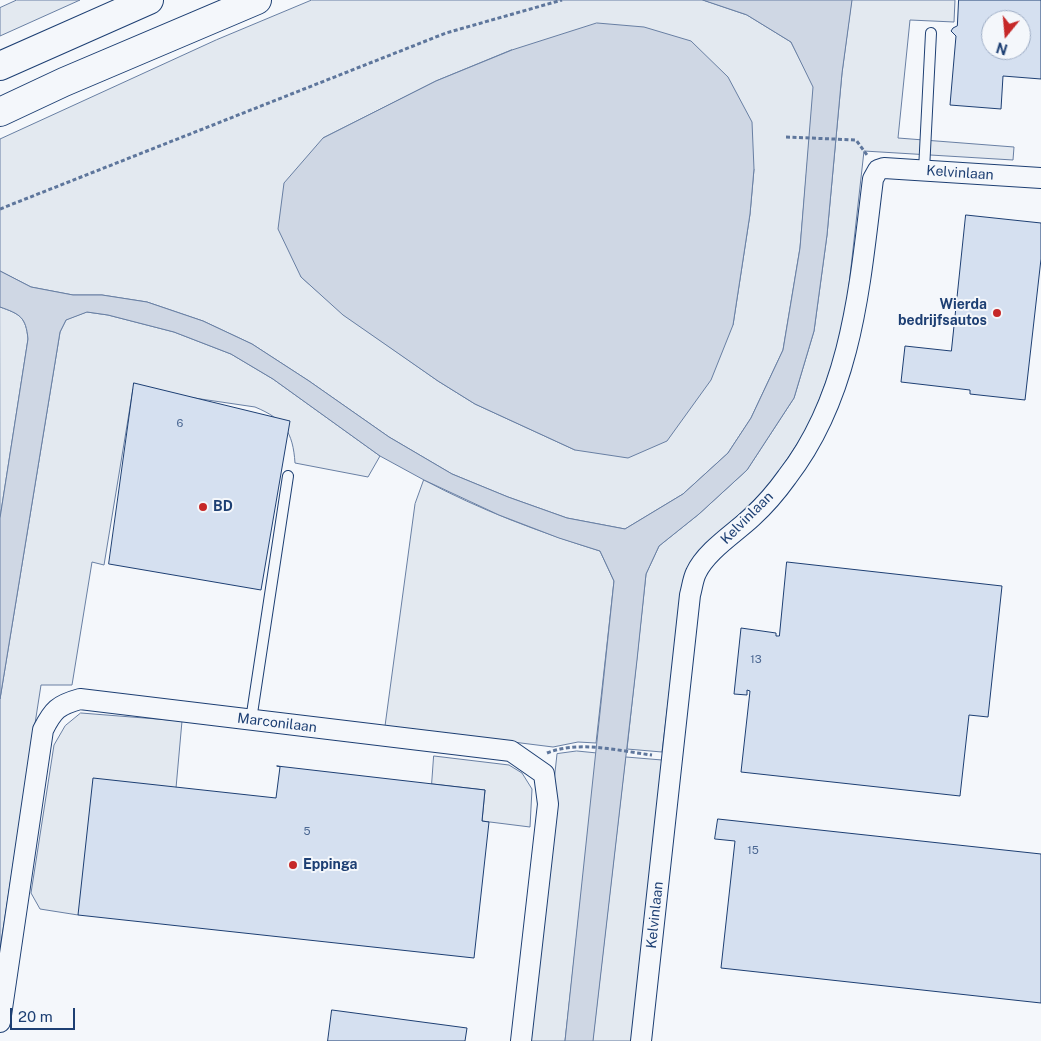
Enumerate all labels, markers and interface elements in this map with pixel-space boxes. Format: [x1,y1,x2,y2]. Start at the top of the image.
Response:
north arrow [981,10,1031,60]
text: N [994,39,1009,58]
street label: Kelvinlaan [926,162,994,184]
place label: Wierda bedrijfsautos [898,297,987,330]
marker: Wierda bedrijfsautos [991,307,1003,319]
house number: 6 [177,417,183,431]
street label: Kelvinlaan [717,488,777,548]
place label: BD [213,499,233,515]
marker: BD [197,501,209,513]
house number: 13 [750,653,762,667]
street label: Marconilaan [236,710,318,736]
house number: 5 [303,825,311,839]
house number: 15 [747,844,759,858]
place label: Eppinga [303,857,357,873]
marker: Eppinga [287,859,299,871]
street label: Kelvinlaan [643,881,667,949]
scale bar [12,998,78,1030]
text: 20 m [18,1008,53,1025]

